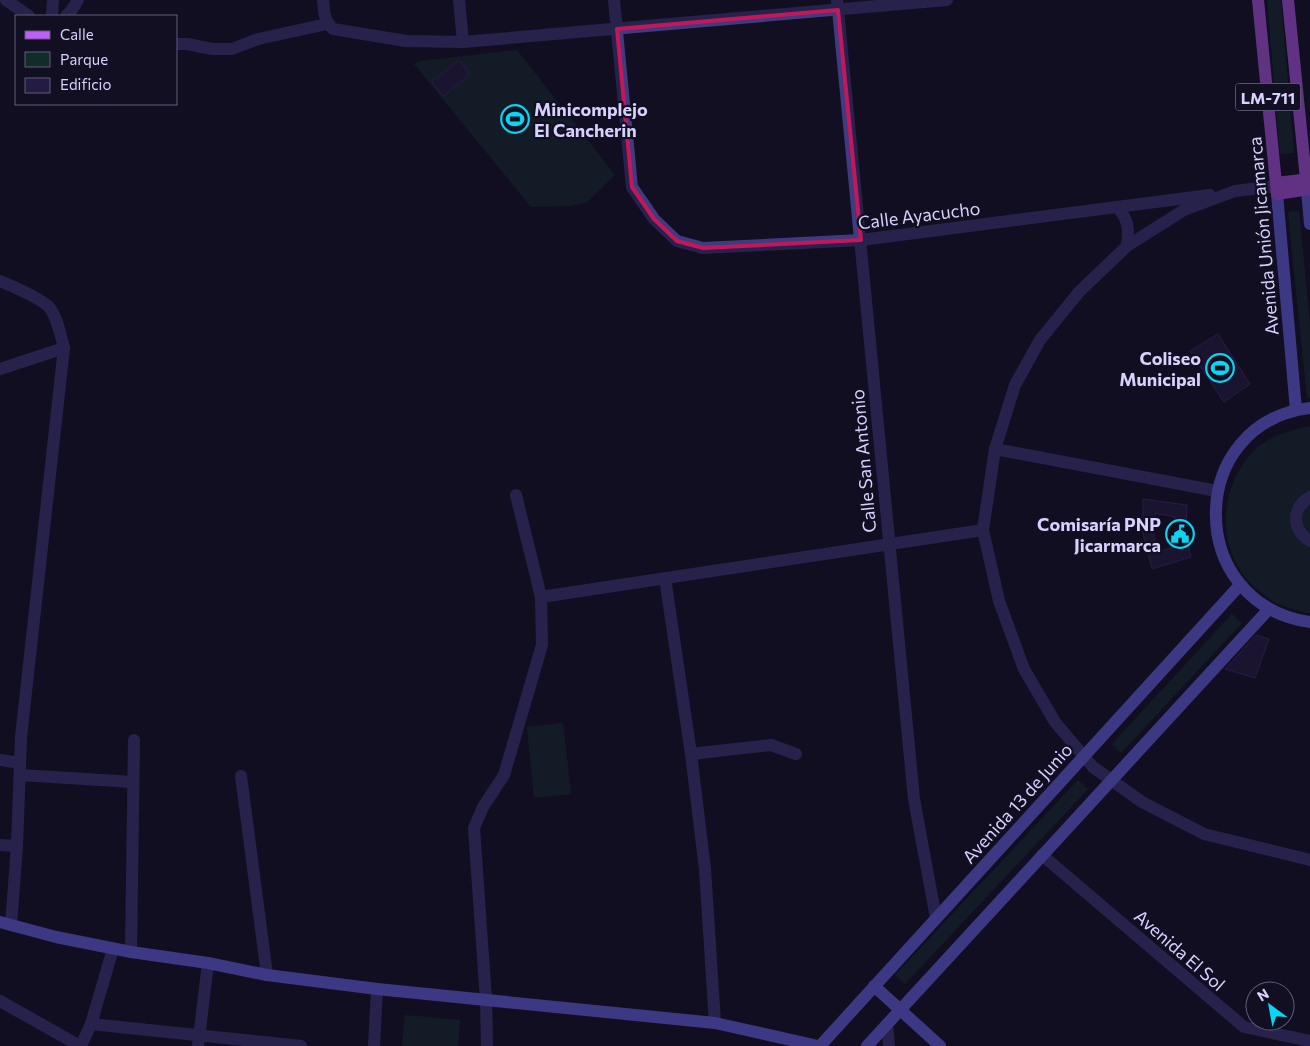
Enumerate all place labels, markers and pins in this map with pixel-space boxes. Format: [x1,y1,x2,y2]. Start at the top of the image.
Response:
place label: Minicomplejo El Cancherin [534,98,648,141]
sports icon: Minicomplejo El Cancherin [500,104,530,134]
place label: Coliseo Municipal [1119,347,1201,390]
sports icon: Coliseo Municipal [1205,353,1235,383]
place label: Comisaría PNP Jicarmarca [1037,513,1161,556]
public building icon: Comisaría PNP Jicarmarca [1165,519,1195,549]

